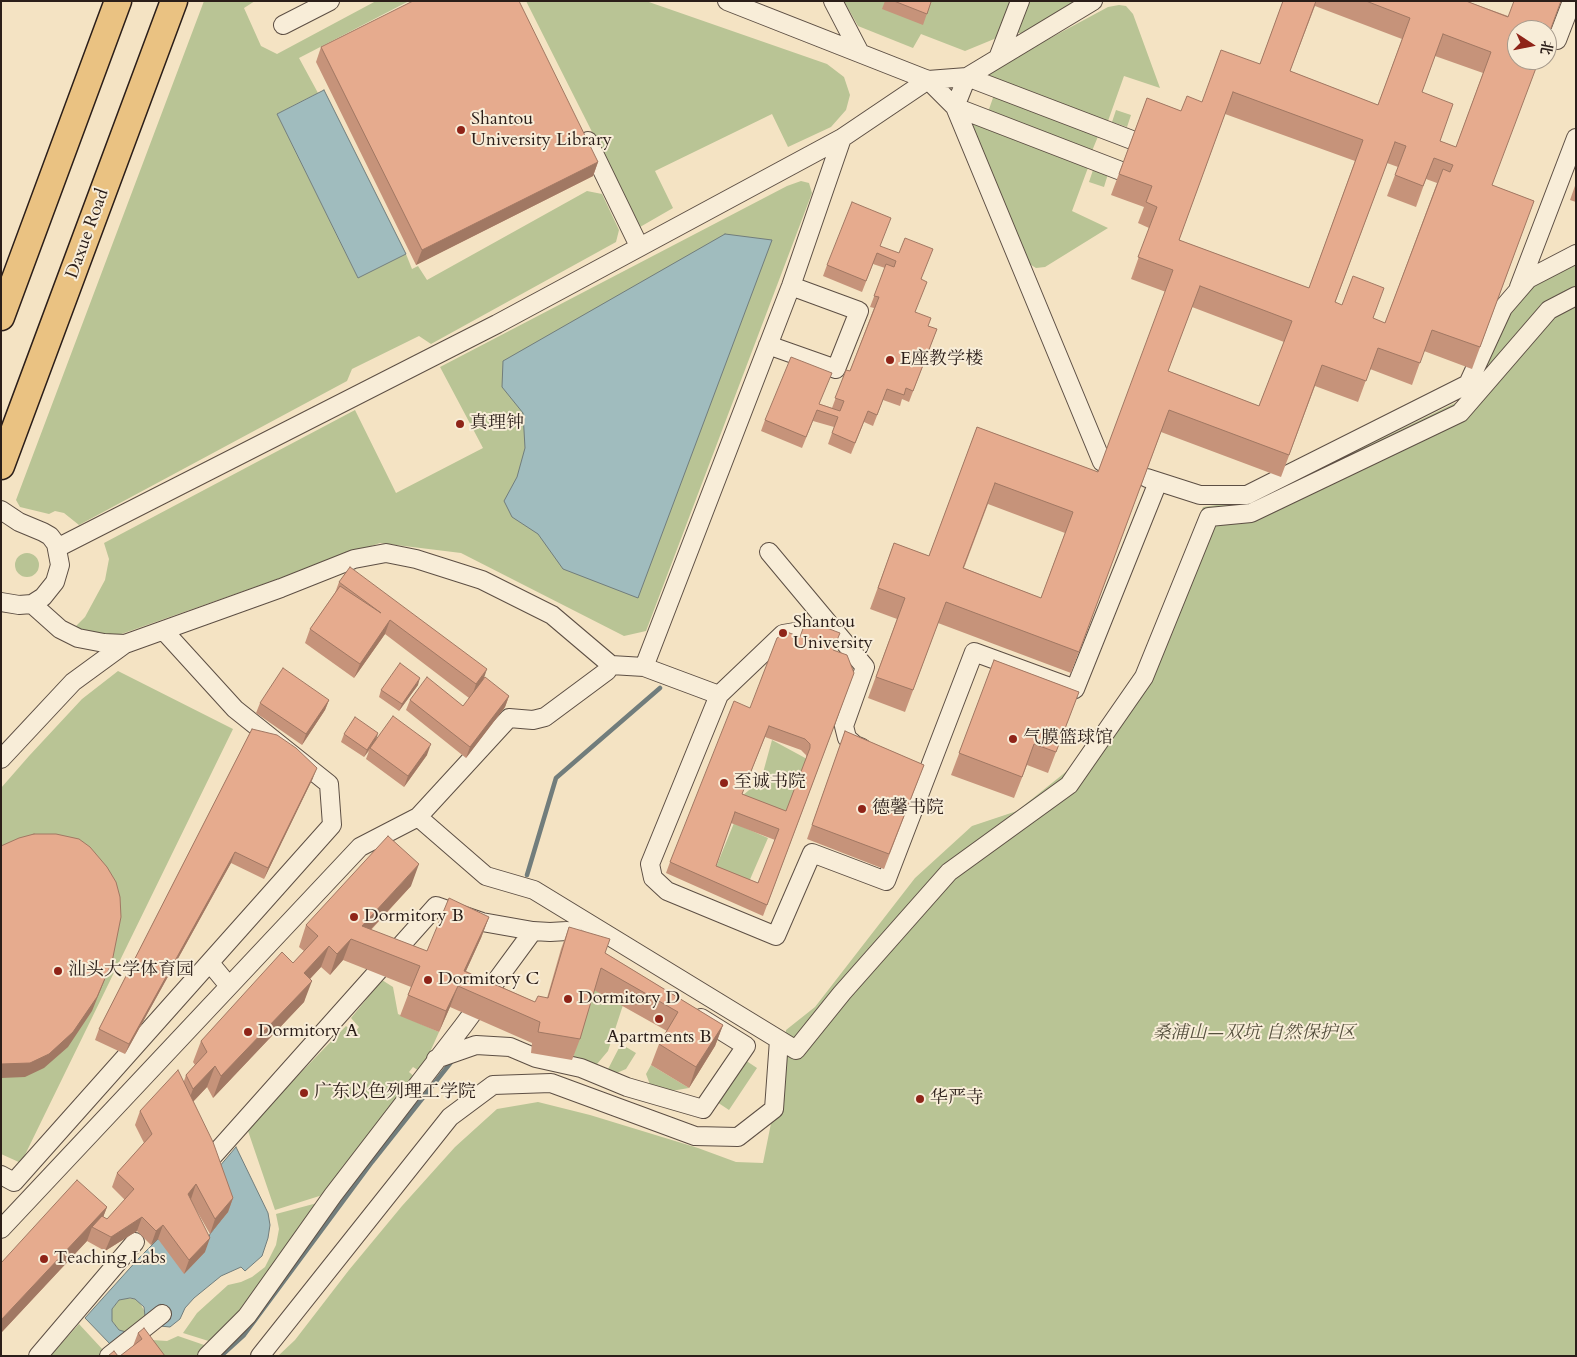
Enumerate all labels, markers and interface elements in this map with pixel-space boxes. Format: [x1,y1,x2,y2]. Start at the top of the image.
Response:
north arrow [1507,20,1557,70]
text: 北 [1536,39,1557,56]
place label: Shantou University Library [471,109,612,152]
marker: Shantou University Library [455,124,467,136]
street label: Daxue Road [62,186,114,282]
place label: E座教学楼 [900,349,983,371]
marker: E座教学楼 [884,354,896,366]
place label: 真理钟 [470,413,524,435]
marker: 真理钟 [454,418,466,430]
place label: Shantou University [793,612,873,654]
marker: Shantou University [777,627,789,639]
place label: 气膜篮球馆 [1023,728,1113,750]
marker: 气膜篮球馆 [1007,733,1019,745]
place label: 至诚书院 [734,772,806,794]
marker: 至诚书院 [718,777,730,789]
place label: 德馨书院 [872,798,944,820]
marker: 德馨书院 [856,803,868,815]
place label: Dormitory B [364,906,464,928]
marker: Dormitory B [348,911,360,923]
place label: 汕头大学体育园 [68,960,194,982]
marker: 汕头大学体育园 [52,965,64,977]
place label: Dormitory C [438,969,539,991]
marker: Dormitory C [422,974,434,986]
place label: Dormitory D [578,988,680,1010]
marker: Dormitory D [562,993,574,1005]
marker: Apartments B [653,1013,665,1025]
place label: Dormitory A [258,1021,358,1043]
park label: 桑浦山—双坑 自然保护区 [1152,1023,1356,1045]
marker: Dormitory A [242,1026,254,1038]
place label: Apartments B [607,1027,711,1049]
place label: 广东以色列理工学院 [314,1082,476,1104]
marker: 广东以色列理工学院 [298,1087,310,1099]
place label: 华严寺 [930,1088,984,1110]
marker: 华严寺 [914,1093,926,1105]
place label: Teaching Labs [54,1248,166,1270]
marker: Teaching Labs [38,1253,50,1265]

